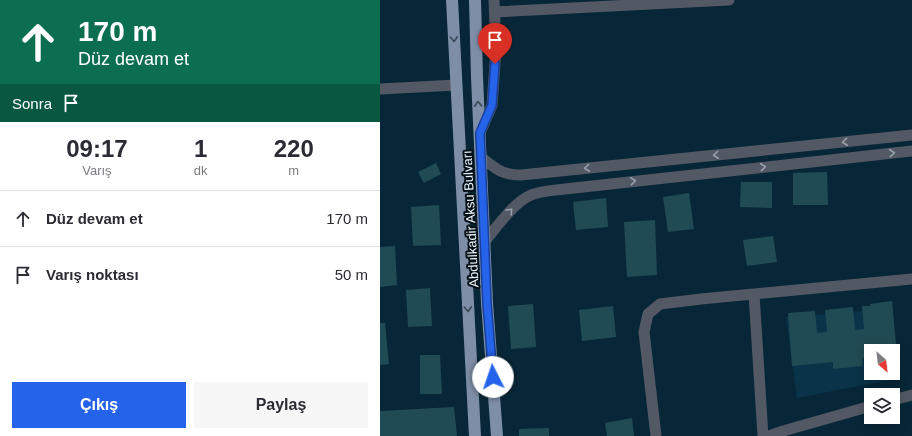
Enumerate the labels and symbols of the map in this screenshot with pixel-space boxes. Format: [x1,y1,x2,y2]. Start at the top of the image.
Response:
pin [478,23,512,64]
one-way arrow [450,36,458,42]
one-way arrow [474,101,483,107]
one-way arrow [842,137,848,146]
one-way arrow [889,149,895,158]
street label: Abdulkadir Aksu Bulvarı [459,150,482,288]
one-way arrow [713,150,719,159]
one-way arrow [760,163,766,172]
one-way arrow [584,164,590,173]
one-way arrow [630,177,636,186]
one-way arrow [505,208,513,216]
one-way arrow [464,306,472,312]
north arrow [864,344,900,380]
position arrow [472,356,514,398]

